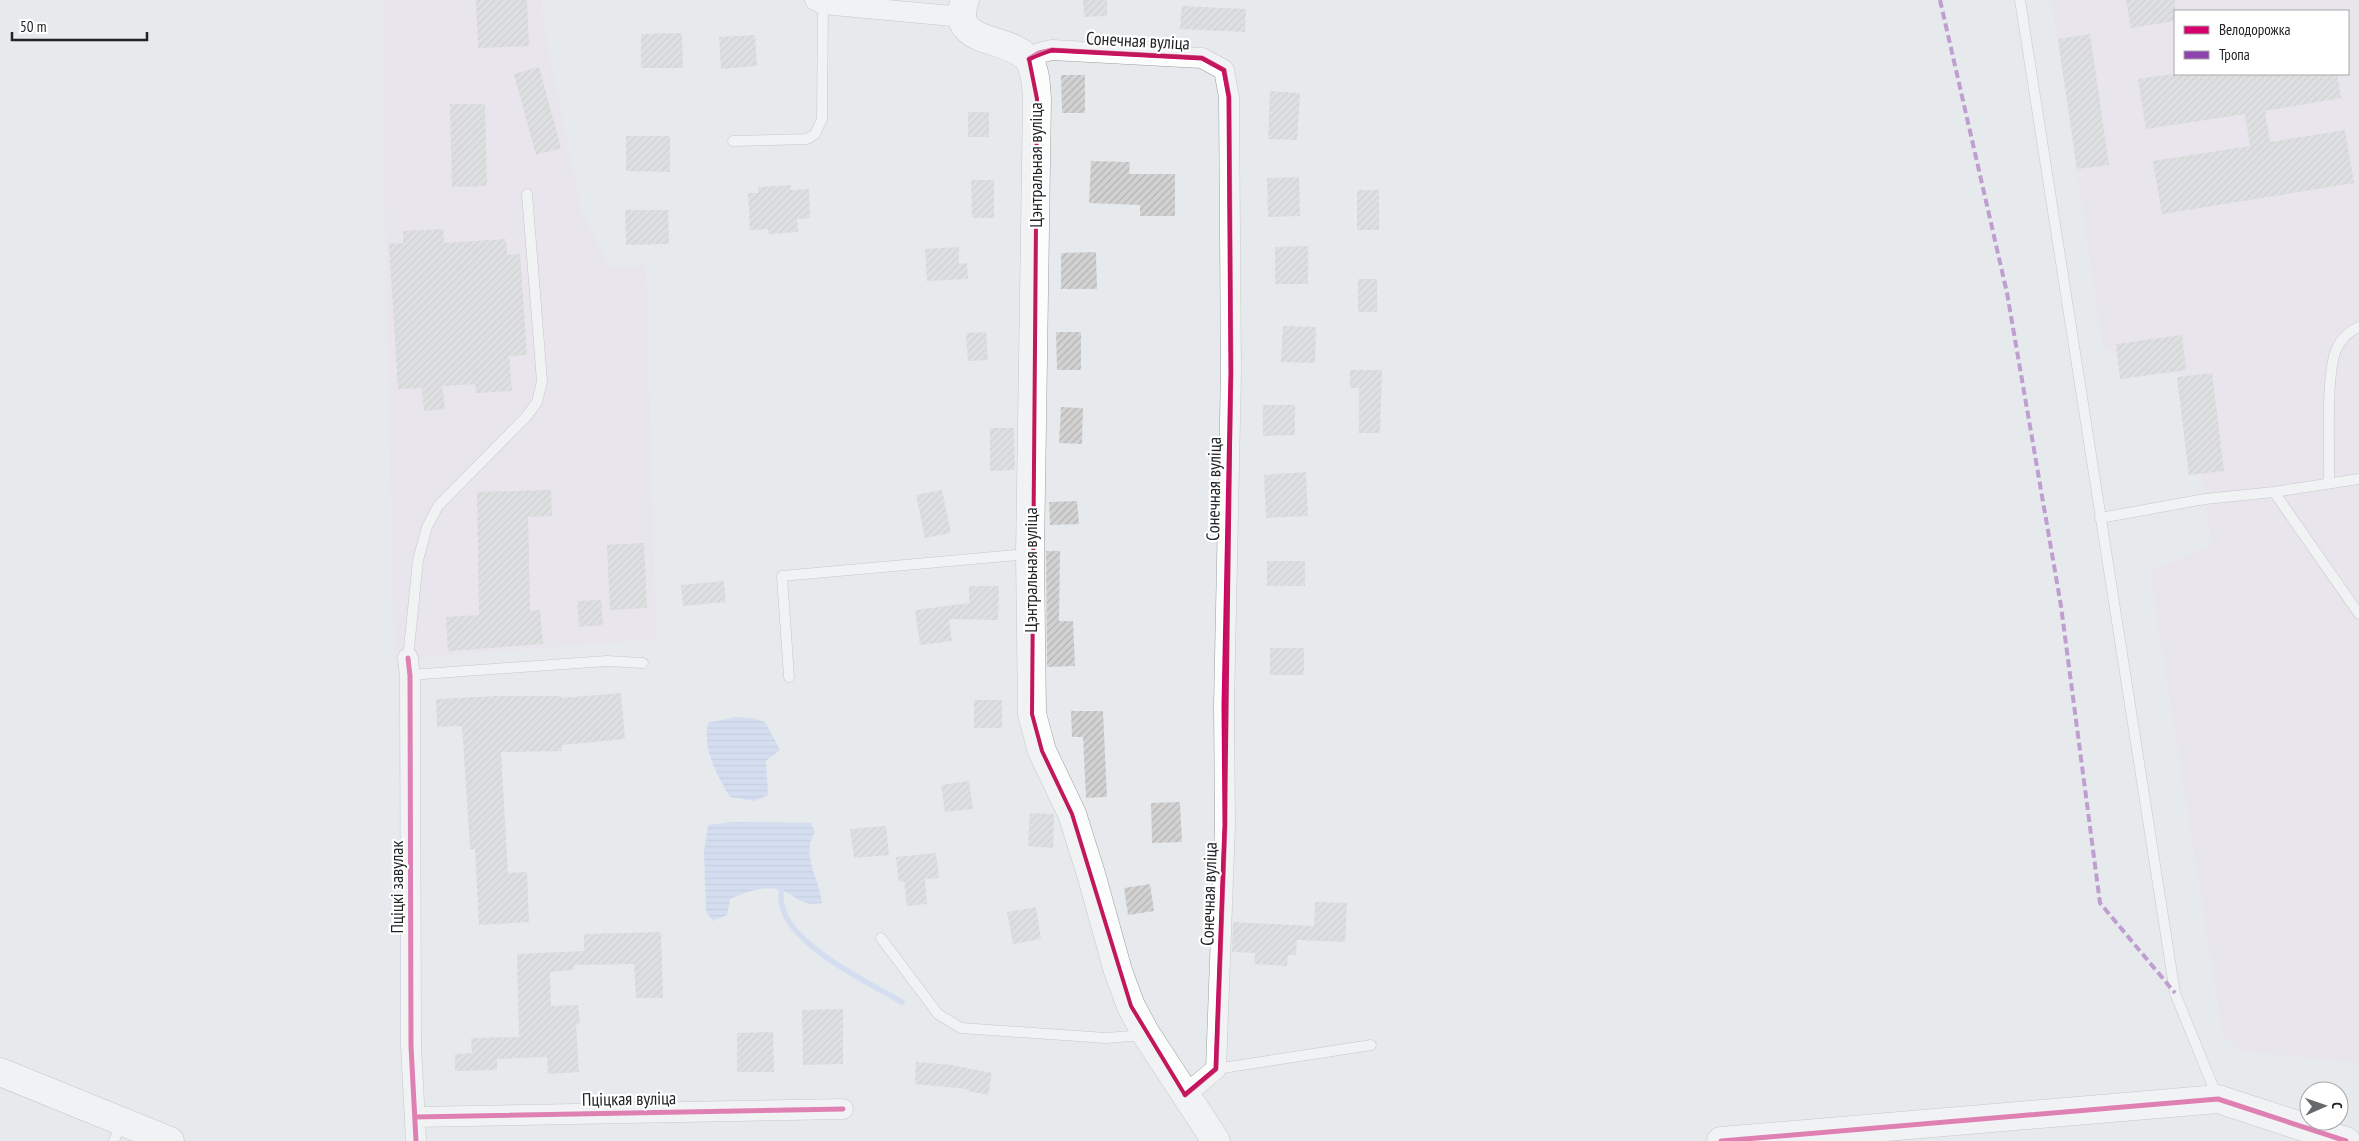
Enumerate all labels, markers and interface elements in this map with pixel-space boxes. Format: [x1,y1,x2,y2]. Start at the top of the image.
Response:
scale bar [12,10,148,42]
legend [2174,10,2349,75]
text: 50 m [20,17,46,36]
text: Велодорожка [2219,20,2290,39]
street label: Сонечная вуліца [1086,26,1190,55]
text: Тропа [2219,45,2250,64]
street label: Цэнтральная вуліца [1024,102,1047,228]
street label: Сонечная вуліца [1201,437,1226,541]
street label: Цэнтральная вуліца [1019,507,1042,633]
street label: Пціцкі завулак [385,841,408,933]
street label: Сонечная вуліца [1195,842,1222,946]
north arrow [2299,1081,2349,1131]
street label: Пціцкая вуліца [582,1086,676,1111]
text: С [2328,1102,2346,1110]

